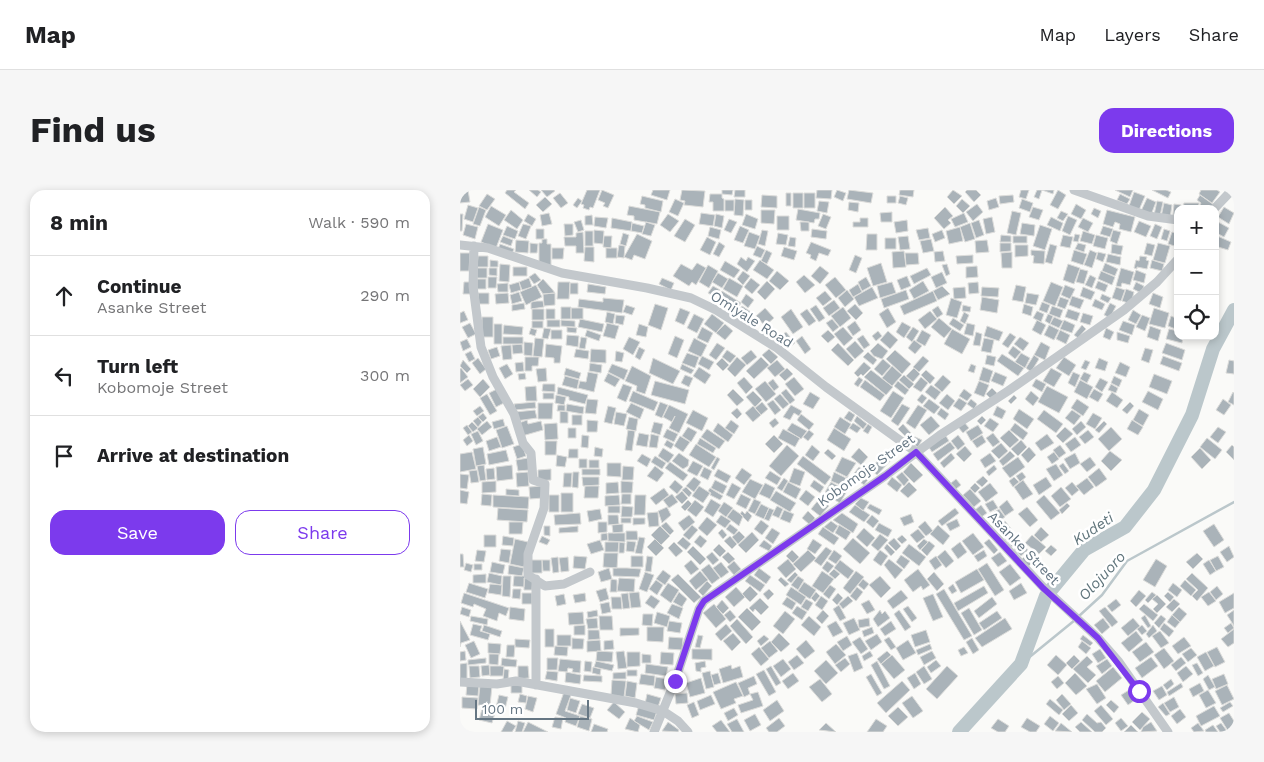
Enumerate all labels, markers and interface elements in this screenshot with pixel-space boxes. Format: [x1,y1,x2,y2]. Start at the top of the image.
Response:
text: Map [25,21,76,49]
text: Map [1039,24,1076,45]
text: Layers [1104,24,1161,45]
text: Share [1189,24,1239,45]
button: Directions [1099,108,1234,153]
text: Find us [30,109,156,151]
map controls [1174,205,1219,340]
button: + [1174,205,1219,250]
text: 8 min [50,210,108,235]
text: Walk · 590 m [308,213,410,232]
button: − [1174,250,1219,295]
text: Continue [97,275,181,298]
icon: ahead [50,282,78,310]
text: 290 m [360,286,410,305]
street label: Omiyale Road [708,287,796,351]
button: locate [1174,295,1219,340]
text: Asanke Street [97,298,207,317]
text: Turn left [97,355,178,378]
icon: left [50,362,78,390]
text: 300 m [360,366,410,385]
text: Kobomoje Street [97,378,228,397]
street label: Kobomoje Street [814,430,918,509]
icon: arrive [50,442,78,470]
text: Arrive at destination [97,444,289,467]
street label: Asanke Street [985,508,1063,588]
water label: Kudeti [1069,508,1118,549]
button: Save [50,510,225,555]
button: Share [235,510,410,555]
water label: Olojuoro [1075,548,1129,604]
route end [664,670,687,693]
route start [1128,680,1151,703]
scale bar [475,697,589,720]
text: 100 m [482,701,523,717]

